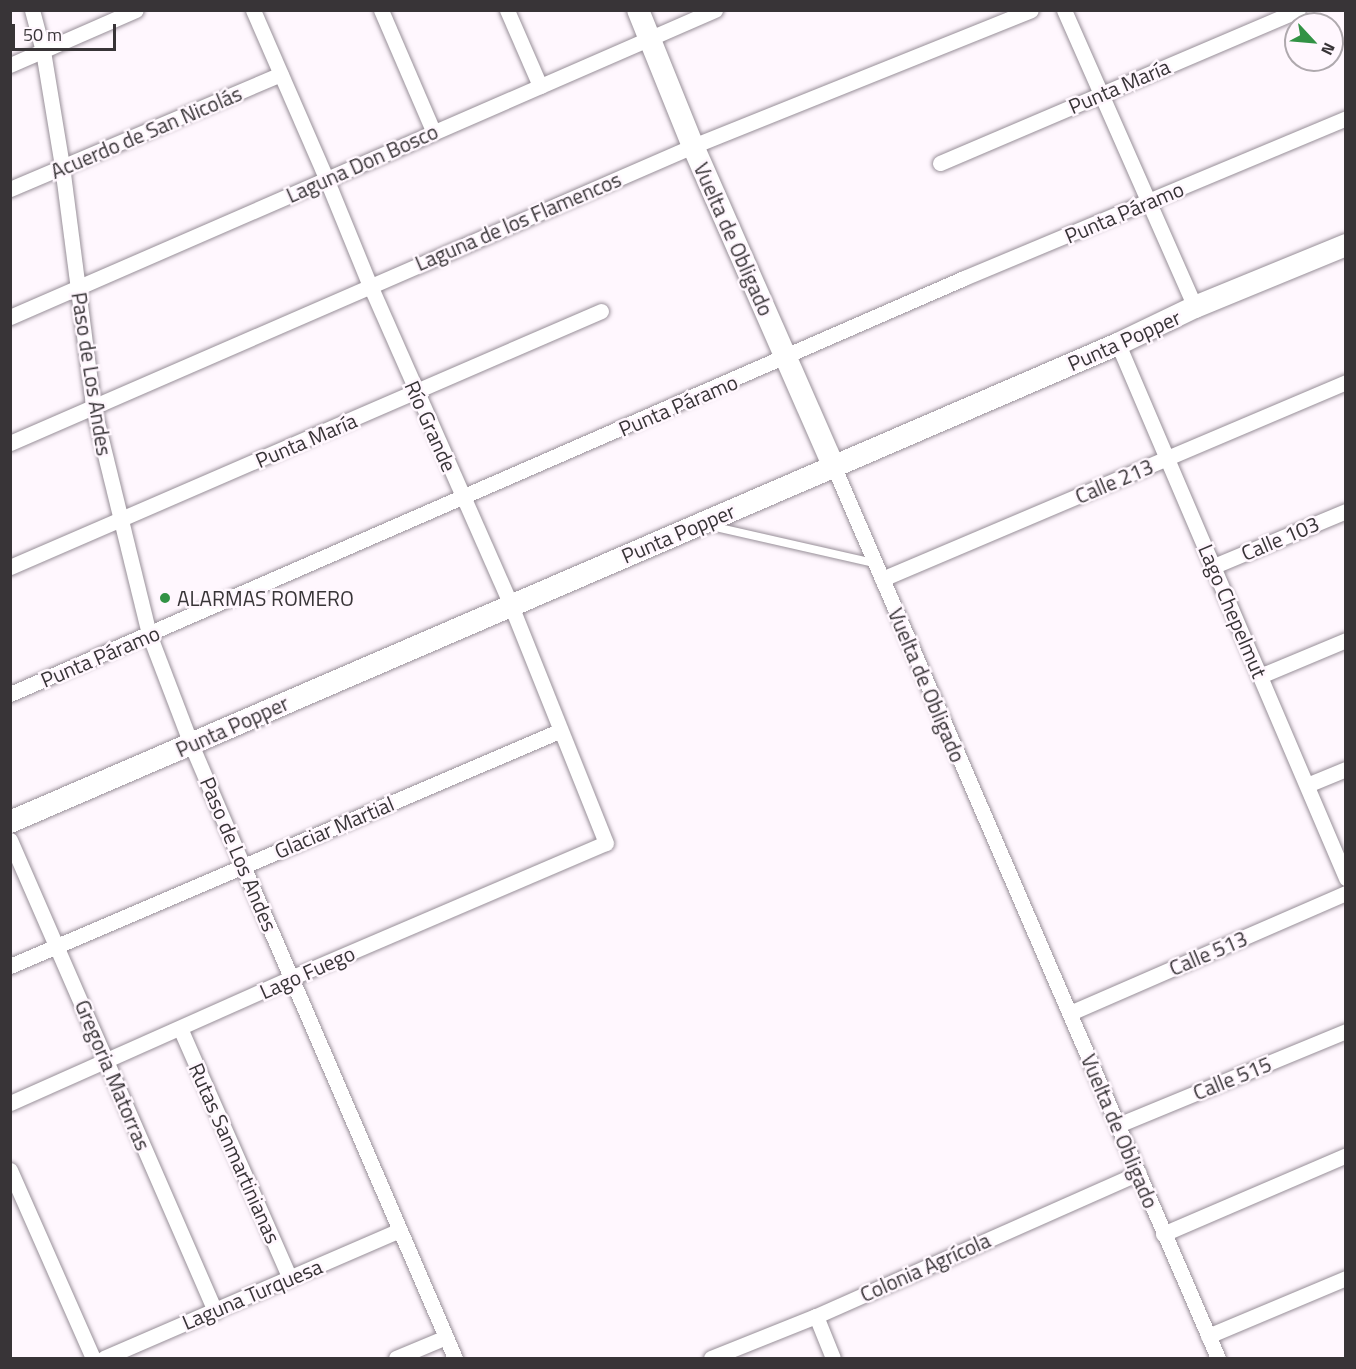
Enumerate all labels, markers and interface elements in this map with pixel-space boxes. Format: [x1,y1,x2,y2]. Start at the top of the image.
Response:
scale bar [15,12,118,50]
north arrow [1284,12,1344,72]
text: 50 m [23,21,62,48]
text: N [1315,39,1342,59]
street label: Punta María [1064,53,1174,119]
street label: Acuerdo de San Nicolás [47,80,245,184]
street label: Laguna Don Bosco [282,118,442,208]
street label: Vuelta de Obligado [689,158,779,320]
street label: Laguna de los Flamencos [411,166,625,276]
street label: Punta Páramo [1061,176,1187,248]
street label: Paso de Los Andes [67,290,117,458]
street label: Punta Popper [1064,304,1184,376]
street label: Punta Páramo [615,369,741,441]
street label: Río Grande [400,377,462,475]
street label: Punta María [251,407,361,473]
street label: Calle 213 [1071,453,1157,509]
street label: Punta Popper [617,498,739,568]
street label: Calle 103 [1237,510,1323,566]
street label: Lago Chepelmut [1193,540,1273,682]
place label: ALARMAS ROMERO [177,585,354,611]
marker: ALARMAS ROMERO [158,591,172,605]
street label: Vuelta de Obligado [883,604,971,766]
street label: Punta Páramo [37,620,163,692]
street label: Punta Popper [172,690,292,762]
street label: Paso de Los Andes [195,773,283,935]
street label: Glaciar Martial [271,791,397,863]
street label: Calle 513 [1165,925,1251,981]
street label: Lago Fuego [256,940,358,1004]
street label: Gregoria Matorras [70,996,156,1154]
street label: Vuelta de Obligado [1076,1050,1164,1212]
street label: Calle 515 [1189,1051,1275,1105]
street label: Rutas Sanmartinianas [184,1059,286,1247]
street label: Colonia Agrícola [856,1227,994,1307]
street label: Laguna Turquesa [178,1253,326,1335]

